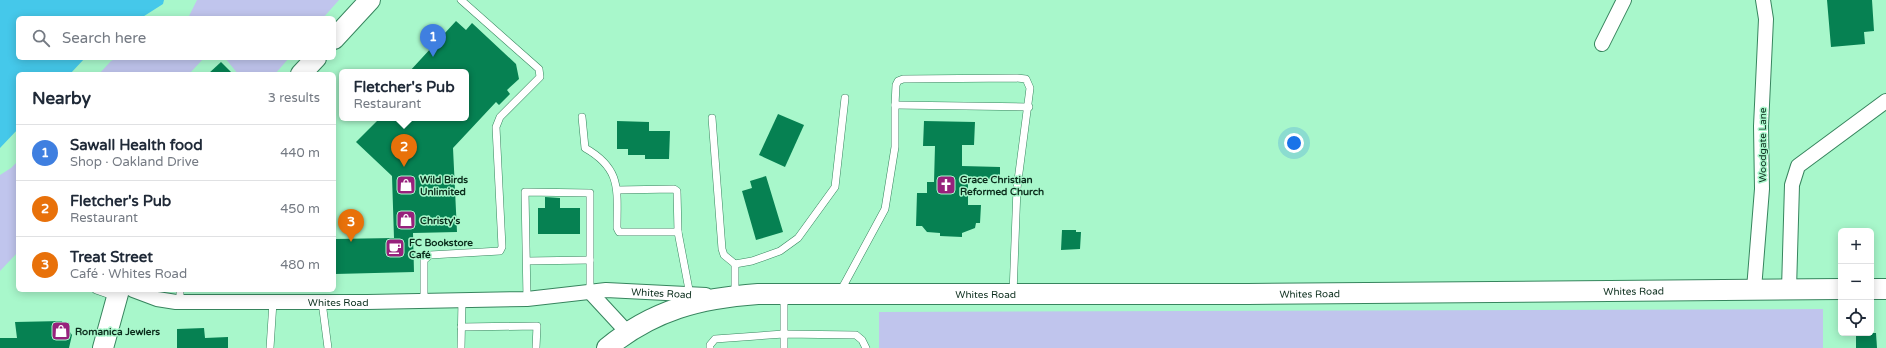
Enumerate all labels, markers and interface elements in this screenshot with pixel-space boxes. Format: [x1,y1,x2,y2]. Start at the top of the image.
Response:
search box [16,16,336,60]
pin: 1 [420,24,446,57]
icon: search [30,27,52,49]
text: Search here [62,29,146,47]
popup [339,69,469,121]
text: Fletcher's Pub [353,78,455,96]
text: Nearby [32,88,91,109]
text: 3 results [268,90,320,106]
text: Restaurant [353,96,421,112]
street label: Woodgate Lane [1757,107,1769,183]
your location [1284,133,1304,153]
pin: 2 [391,134,417,167]
text: Sawall Health food [70,136,203,154]
text: 1 [41,145,49,161]
text: 440 m [280,145,320,161]
text: Shop · Oakland Drive [70,154,199,170]
shop icon: Wild Birds Unlimited [395,174,417,196]
place label: Wild Birds Unlimited [420,174,468,198]
church icon: Grace Christian Reformed Church [935,174,957,196]
place label: Grace Christian Reformed Church [960,174,1044,198]
text: Fletcher's Pub [70,192,171,210]
text: 2 [41,201,49,217]
text: 450 m [280,201,320,217]
pin: 3 [338,209,364,242]
shop icon: Christy's [395,209,417,231]
text: Restaurant [70,210,138,226]
place label: Christy's [420,215,460,227]
map controls [1838,228,1874,336]
button: + [1838,228,1874,264]
cafe icon: FC Bookstore Café [384,237,406,259]
place label: FC Bookstore Café [409,237,473,261]
text: Treat Street [70,248,153,266]
text: 3 [41,257,49,273]
text: 480 m [280,257,320,273]
button: − [1838,264,1874,300]
text: Café · Whites Road [70,266,187,282]
street label: Whites Road [1603,285,1664,298]
street label: Whites Road [631,286,692,301]
street label: Whites Road [1279,288,1340,301]
street label: Whites Road [955,289,1016,301]
street label: Whites Road [308,297,368,309]
button: locate [1838,300,1874,336]
shop icon: Romanica Jewlers [50,320,72,342]
place label: Romanica Jewlers [75,326,160,338]

